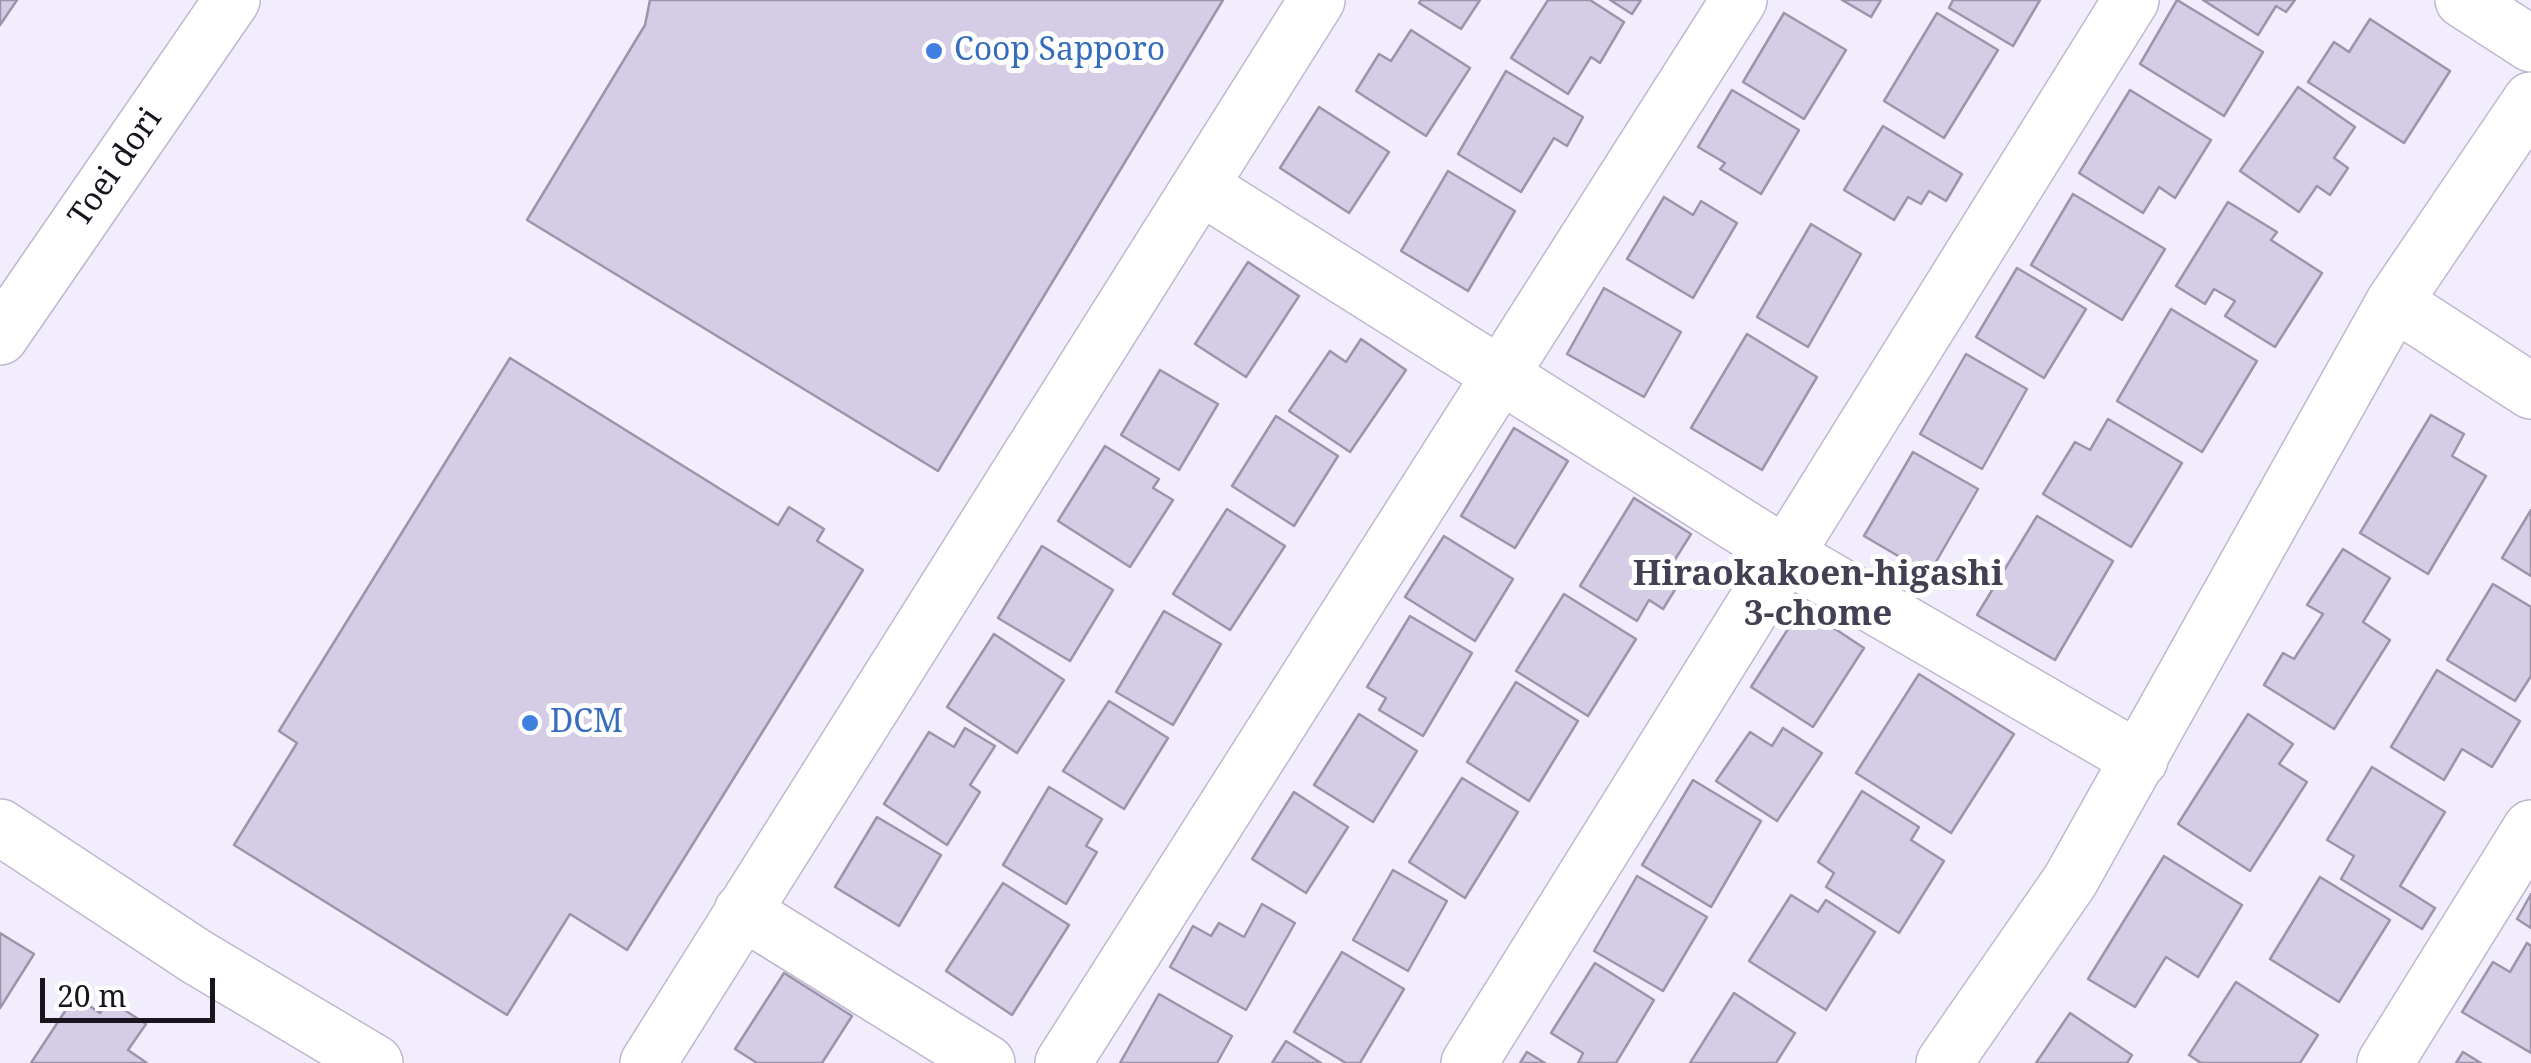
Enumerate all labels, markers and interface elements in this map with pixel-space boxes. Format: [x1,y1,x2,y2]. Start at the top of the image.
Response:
place label: Coop Sapporo [954,32,1165,70]
marker: Coop Sapporo [923,40,945,62]
street label: Toei dori [61,101,171,235]
district label: Hiraokakoen-higashi 3-chome [1633,554,2003,636]
place label: DCM [550,704,623,742]
marker: DCM [519,712,541,734]
scale bar [45,958,220,1020]
text: 20 m [57,975,127,1016]

